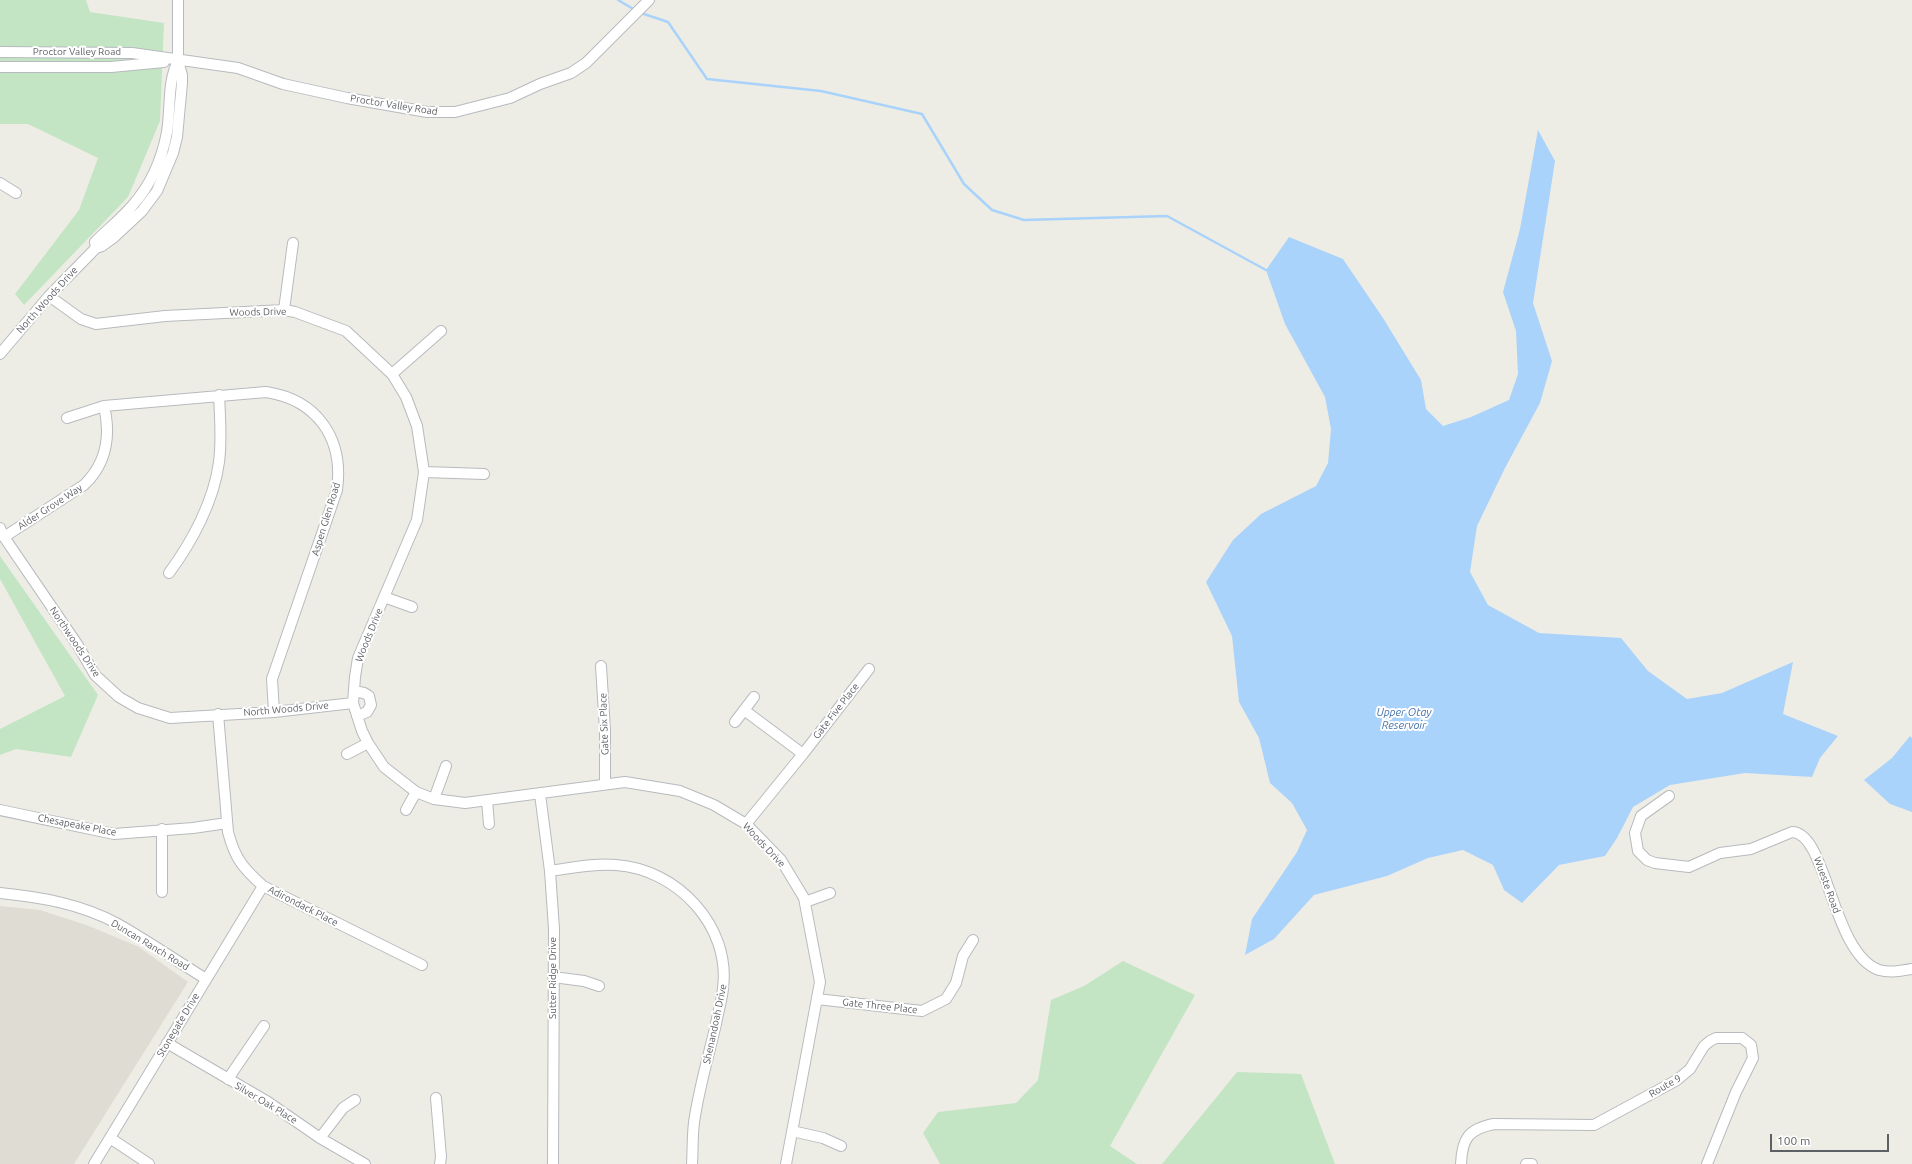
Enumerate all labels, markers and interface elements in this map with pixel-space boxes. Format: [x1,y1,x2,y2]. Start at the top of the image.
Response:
street label: Proctor Valley Road [33,46,121,58]
street label: Proctor Valley Road [349,92,439,118]
street label: North Woods Drive [14,264,80,336]
street label: Woods Drive [229,306,287,318]
street label: Aspen Glen Road [309,481,343,557]
street label: Alder Grove Way [16,482,84,532]
street label: Northwoods Drive [47,605,103,679]
street label: Woods Drive [353,606,385,664]
street label: Gate Five Place [810,681,862,741]
street label: Gate Six Place [597,693,611,755]
street label: North Woods Drive [243,699,329,719]
water label: Upper Otay Reservoir [1376,705,1432,731]
street label: Chesapeake Place [37,811,117,839]
street label: Woods Drive [740,820,788,870]
street label: Wueste Road [1811,855,1843,915]
street label: Adirondack Place [266,883,340,929]
street label: Duncan Ranch Road [109,917,191,973]
street label: Sutter Ridge Drive [547,937,559,1019]
street label: Shenandoah Drive [701,983,729,1065]
street label: Stonegate Drive [154,991,202,1059]
street label: Gate Three Place [842,996,918,1016]
street label: Route 9 [1647,1072,1683,1100]
street label: Silver Oak Place [233,1080,299,1126]
scale bar [1772,1126,1891,1152]
text: 100 m [1777,1134,1810,1147]

